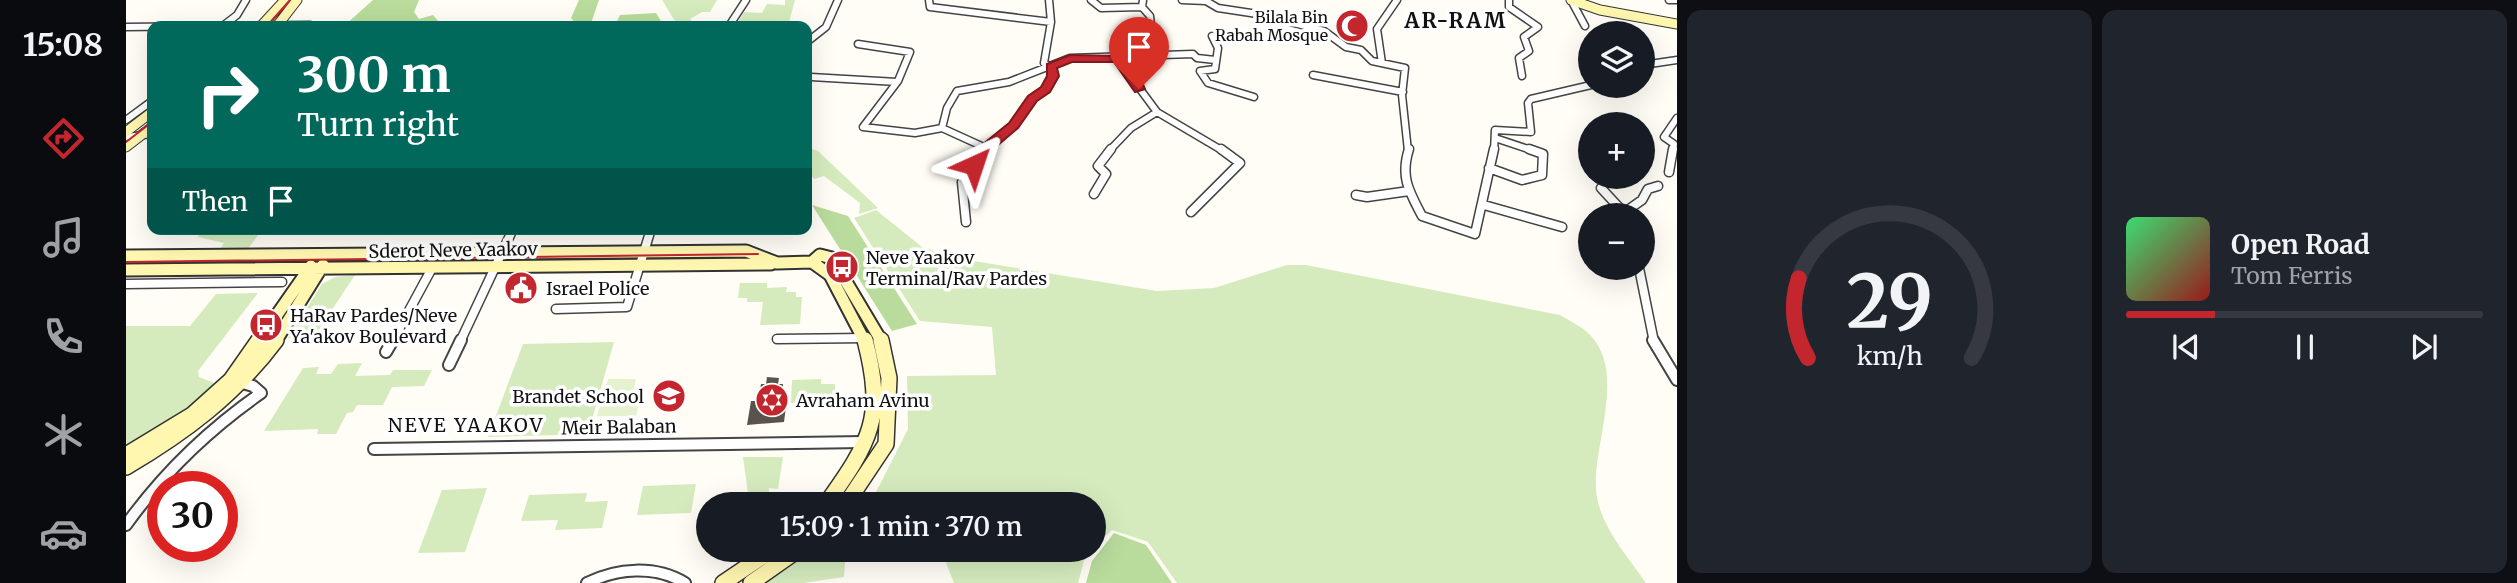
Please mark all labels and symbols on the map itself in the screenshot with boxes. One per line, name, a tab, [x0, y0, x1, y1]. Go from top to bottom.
place label: Bilala Bin Rabah Mosque	[1215, 7, 1328, 45]
mosque icon: Bilala Bin Rabah Mosque	[1333, 7, 1371, 45]
district label: AR-RAM	[1404, 7, 1508, 34]
pin	[1109, 17, 1169, 89]
position arrow	[937, 128, 1011, 202]
street label: Sderot Neve Yaakov	[368, 237, 539, 263]
place label: Neve Yaakov Terminal/Rav Pardes	[866, 246, 1047, 290]
bus stop icon: Neve Yaakov Terminal/Rav Pardes	[823, 248, 861, 286]
public building icon: Israel Police	[502, 269, 540, 307]
place label: Israel Police	[546, 277, 649, 300]
place label: HaRav Pardes/Neve Ya'akov Boulevard	[289, 304, 457, 348]
bus stop icon: HaRav Pardes/Neve Ya'akov Boulevard	[247, 306, 285, 344]
school or university icon: Brandet School	[650, 377, 688, 415]
synagogue icon: Avraham Avinu	[753, 381, 791, 419]
place label: Brandet School	[512, 385, 644, 408]
place label: Avraham Avinu	[795, 389, 930, 412]
district label: NEVE YAAKOV	[388, 413, 544, 437]
street label: Meir Balaban	[561, 414, 677, 440]
speed limit sign: 30	[147, 471, 238, 562]

